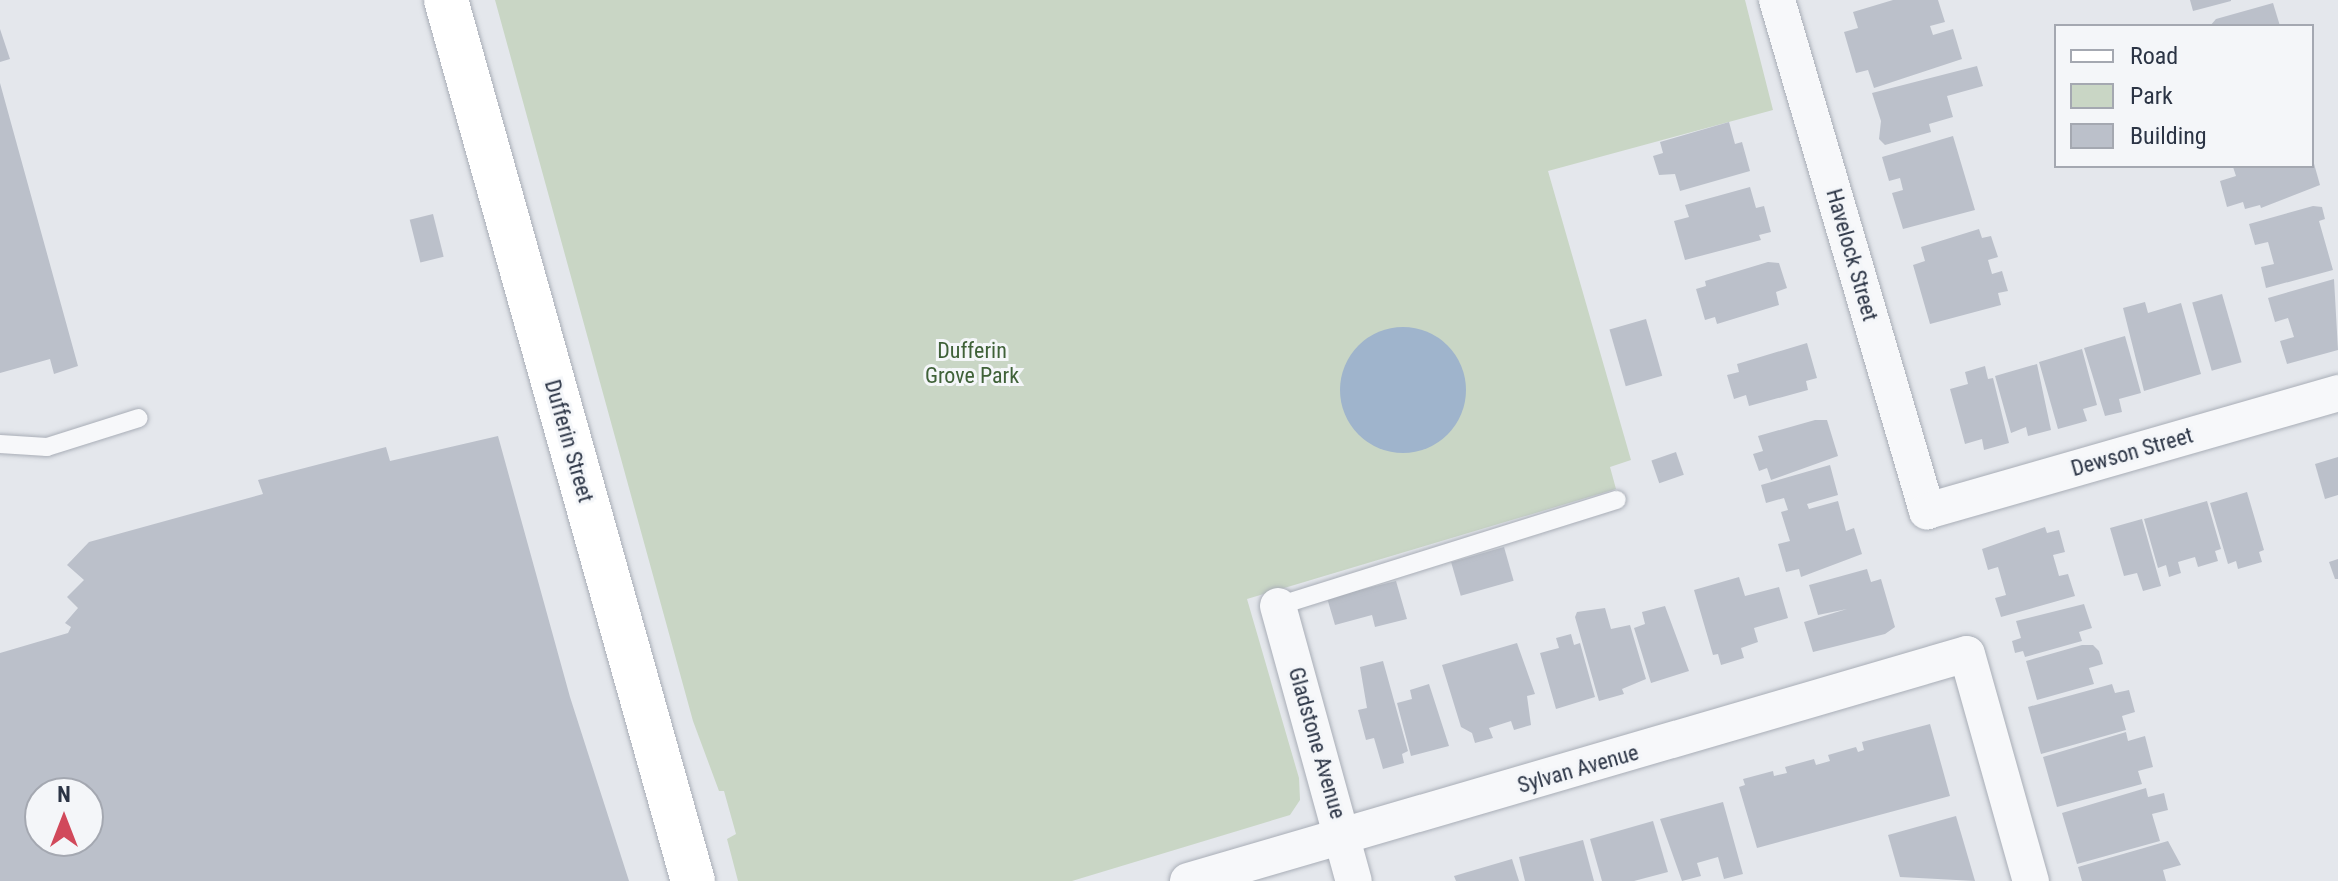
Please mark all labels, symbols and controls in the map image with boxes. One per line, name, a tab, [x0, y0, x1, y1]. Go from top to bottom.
legend	[2054, 24, 2314, 168]
text: Road	[2130, 42, 2178, 70]
text: Park	[2130, 82, 2173, 110]
text: Building	[2130, 122, 2207, 150]
street label: Havelock Street	[1821, 186, 1883, 324]
park label: Dufferin Grove Park	[925, 337, 1019, 388]
street label: Dufferin Street	[539, 377, 599, 505]
street label: Dewson Street	[2068, 422, 2196, 482]
street label: Gladstone Avenue	[1283, 664, 1351, 822]
street label: Sylvan Avenue	[1515, 739, 1641, 799]
north arrow	[24, 777, 104, 857]
text: N	[57, 782, 71, 807]

